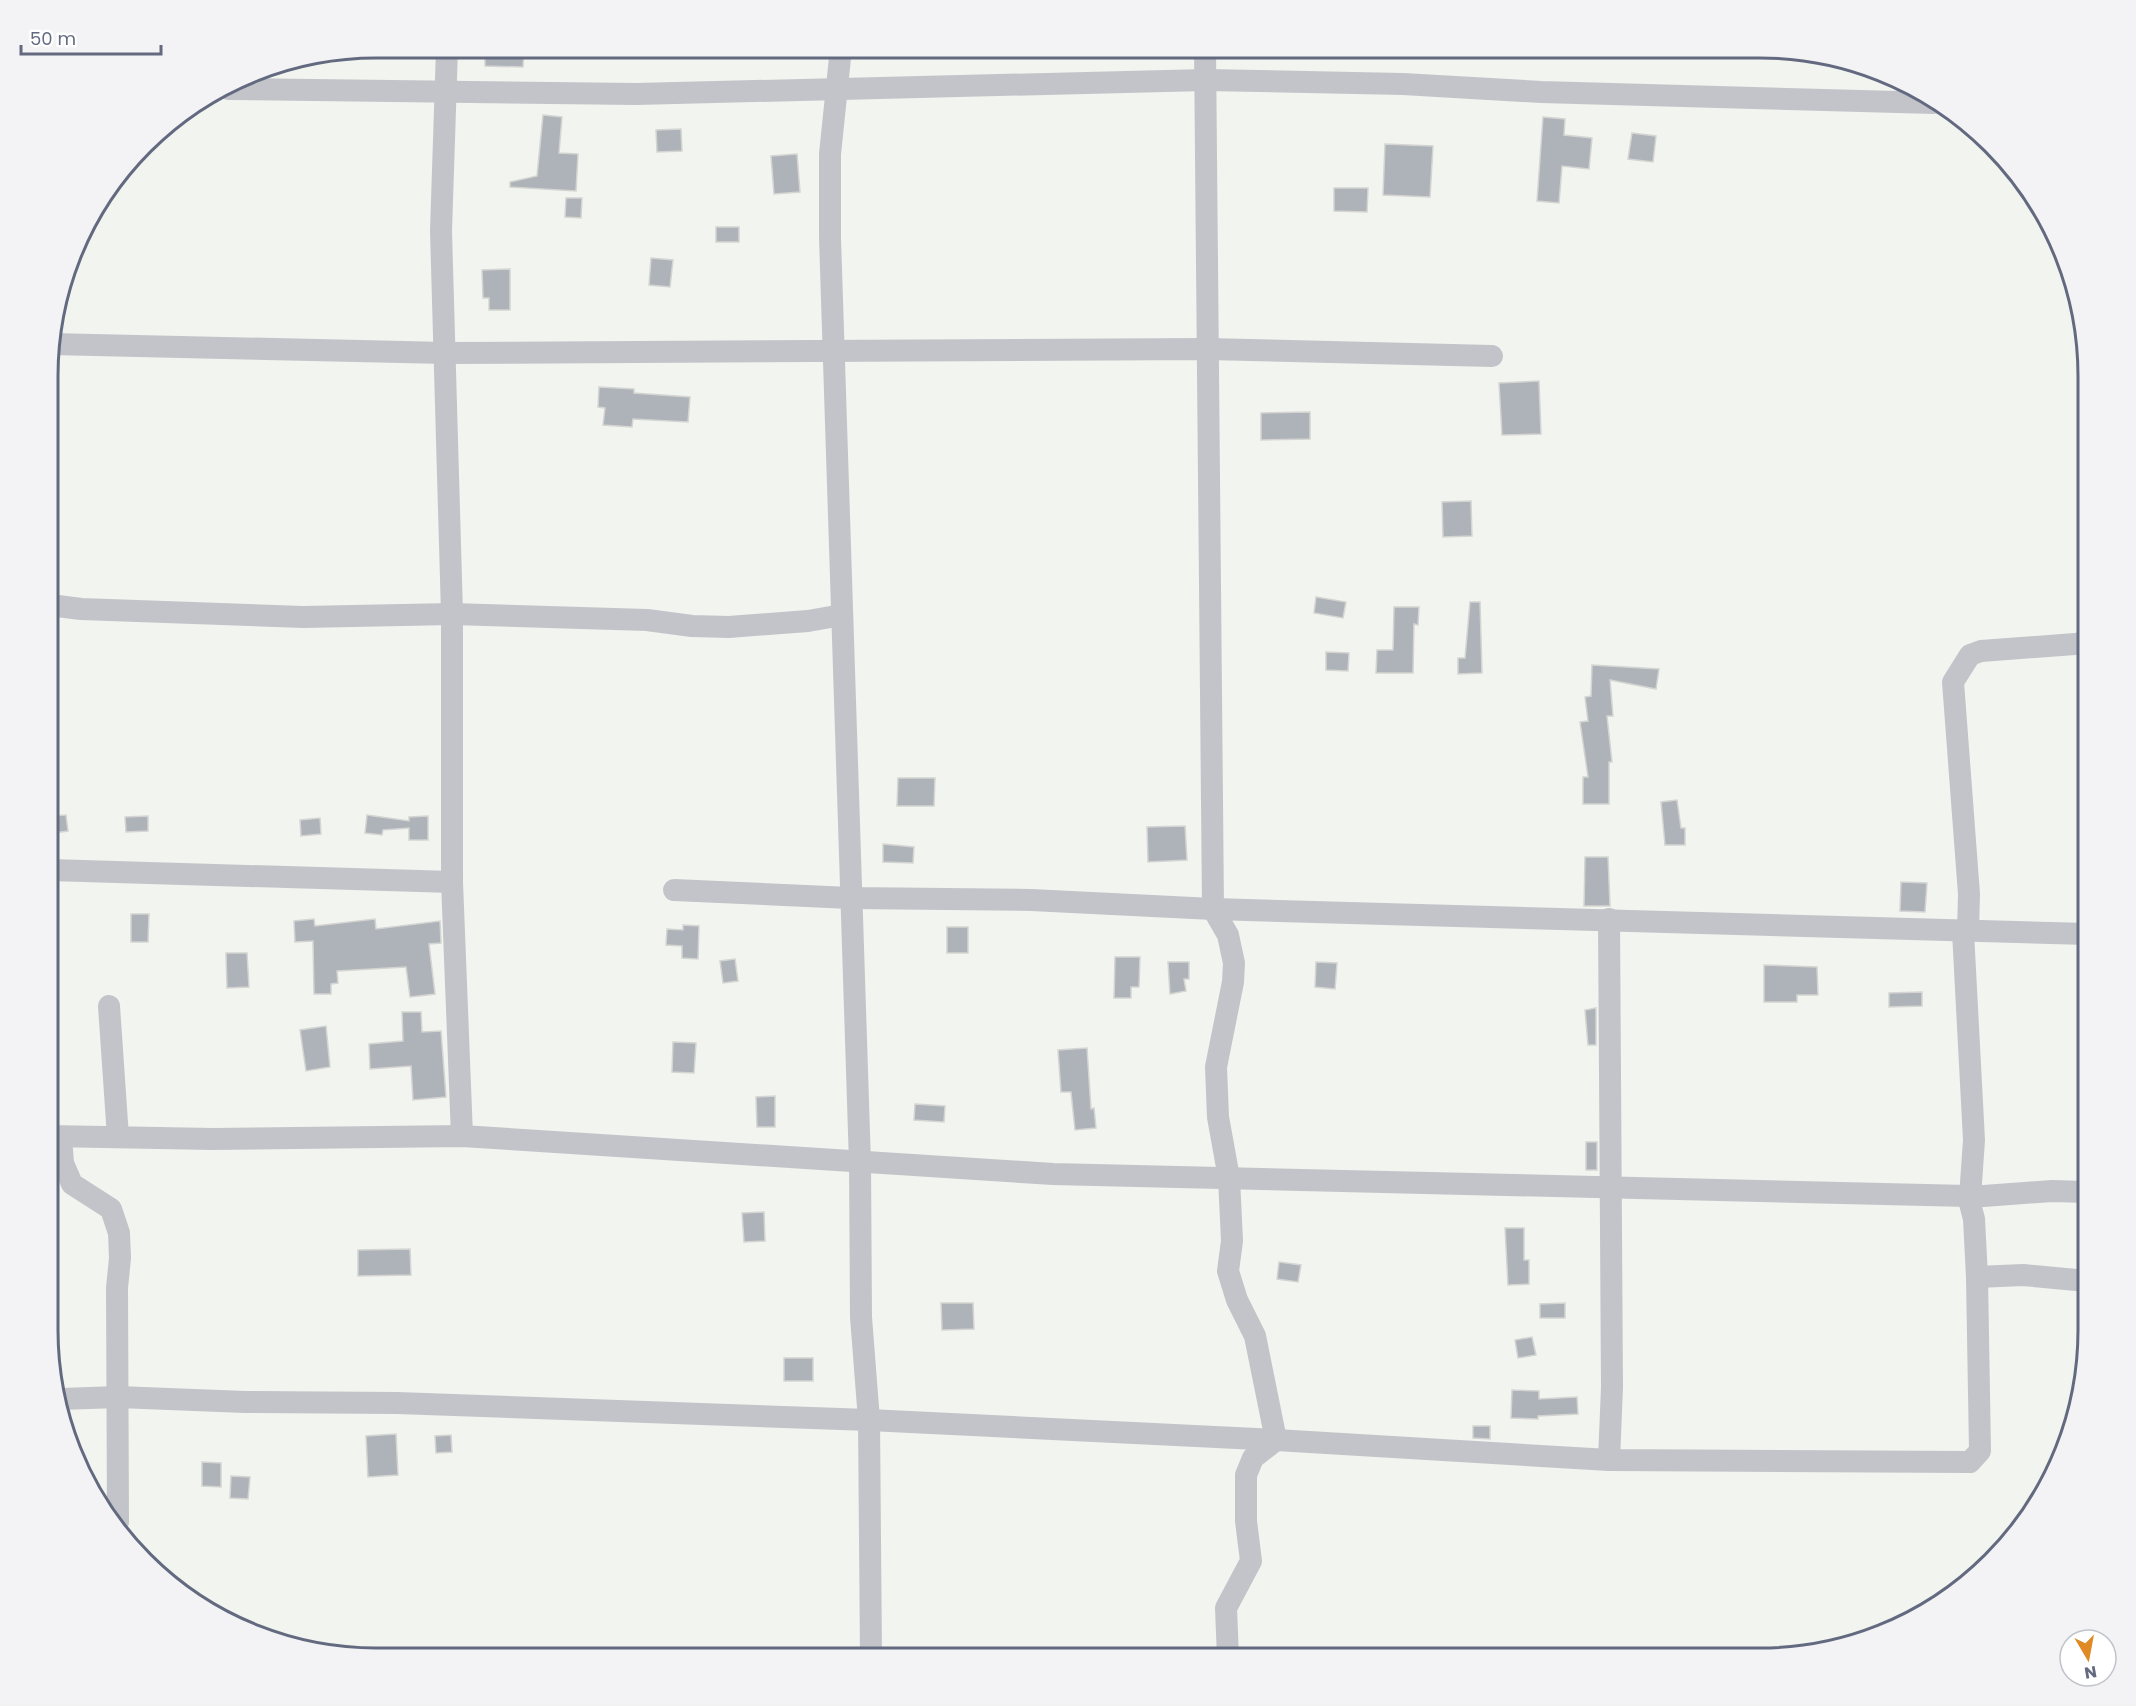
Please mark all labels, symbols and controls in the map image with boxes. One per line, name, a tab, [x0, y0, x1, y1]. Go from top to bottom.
scale bar	[21, 18, 160, 56]
text: 50 m	[30, 26, 76, 51]
north arrow	[2058, 1628, 2118, 1688]
text: N	[2083, 1660, 2098, 1685]

